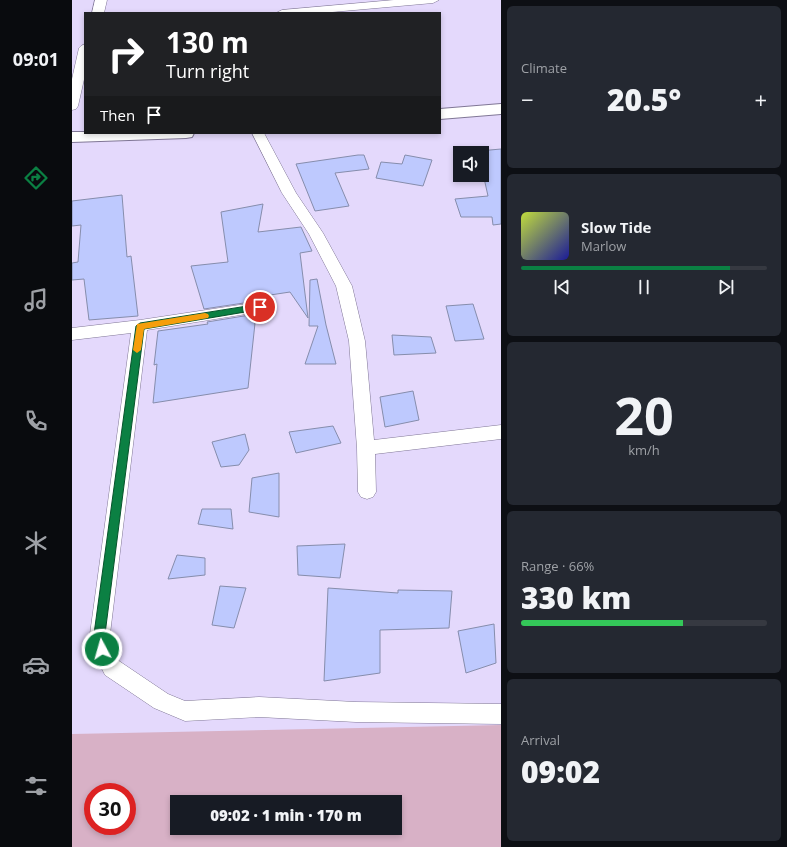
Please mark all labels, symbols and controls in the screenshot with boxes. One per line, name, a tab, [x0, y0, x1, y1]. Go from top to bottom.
text: 130 m	[166, 23, 249, 61]
icon: right	[100, 28, 152, 80]
text: 09:01	[13, 47, 59, 71]
text: Turn right	[166, 59, 249, 83]
text: Climate	[521, 59, 567, 77]
text: 20.5°	[607, 79, 681, 120]
text: −	[521, 84, 534, 114]
text: +	[754, 84, 767, 114]
icon: arrive	[143, 104, 165, 126]
text: Then	[100, 105, 135, 125]
map controls	[453, 146, 489, 182]
button: sound	[453, 146, 489, 182]
icon: directions	[22, 164, 50, 192]
text: Slow Tide	[581, 217, 651, 237]
text: Marlow	[581, 237, 626, 255]
icon: previous	[551, 276, 573, 298]
icon: pause	[633, 276, 655, 298]
icon: next	[715, 276, 737, 298]
icon: music	[22, 286, 50, 314]
pin	[243, 290, 277, 324]
icon: arrive	[249, 296, 271, 318]
text: 20	[614, 379, 674, 450]
icon: phone	[22, 407, 50, 435]
text: km/h	[628, 441, 660, 459]
icon: climate	[22, 529, 50, 557]
text: Range · 66%	[521, 557, 594, 575]
text: 330 km	[521, 577, 631, 618]
position arrow	[81, 628, 123, 670]
icon: car	[22, 651, 50, 679]
text: Arrival	[521, 731, 560, 749]
text: 09:02	[521, 751, 600, 792]
icon: filters	[22, 772, 50, 800]
speed limit sign: 30	[84, 783, 136, 835]
text: 09:02 · 1 min · 170 m	[210, 805, 362, 825]

